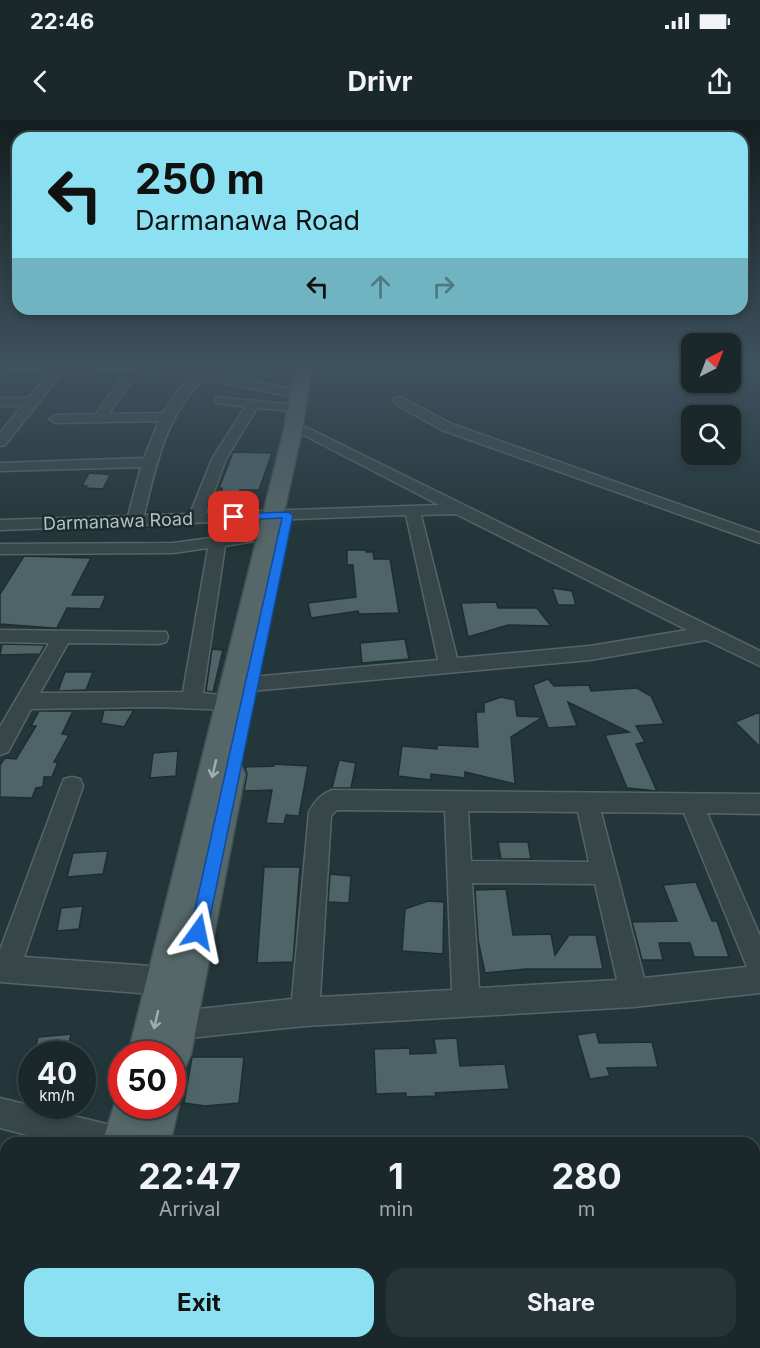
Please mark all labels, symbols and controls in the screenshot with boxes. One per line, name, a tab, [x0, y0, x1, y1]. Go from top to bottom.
text: 22:46	[30, 8, 94, 34]
icon: back	[24, 65, 57, 98]
text: Drivr	[347, 65, 413, 98]
icon: share	[703, 65, 736, 98]
text: 250 m	[135, 153, 265, 204]
icon: left	[36, 156, 114, 234]
text: Darmanawa Road	[135, 204, 360, 237]
icon: left	[301, 270, 334, 303]
icon: ahead	[364, 270, 397, 303]
icon: right	[427, 270, 460, 303]
north arrow	[681, 333, 741, 393]
map controls	[681, 333, 741, 465]
button: search	[681, 405, 741, 465]
pin	[208, 491, 259, 542]
icon: arrive	[217, 500, 250, 533]
street label: Darmanawa Road	[43, 508, 193, 534]
one-way arrow	[207, 759, 219, 778]
position arrow	[166, 900, 230, 964]
one-way arrow	[150, 1010, 161, 1029]
speed limit sign: 50	[108, 1041, 186, 1119]
text: 40	[37, 1055, 77, 1091]
text: km/h	[39, 1086, 75, 1105]
text: 22:47	[138, 1154, 241, 1198]
text: 1	[388, 1154, 404, 1198]
text: 280	[551, 1154, 622, 1198]
text: Arrival	[159, 1197, 220, 1221]
text: min	[379, 1197, 413, 1221]
text: m	[578, 1197, 595, 1221]
button: Exit	[24, 1268, 374, 1337]
button: Share	[386, 1268, 736, 1337]

